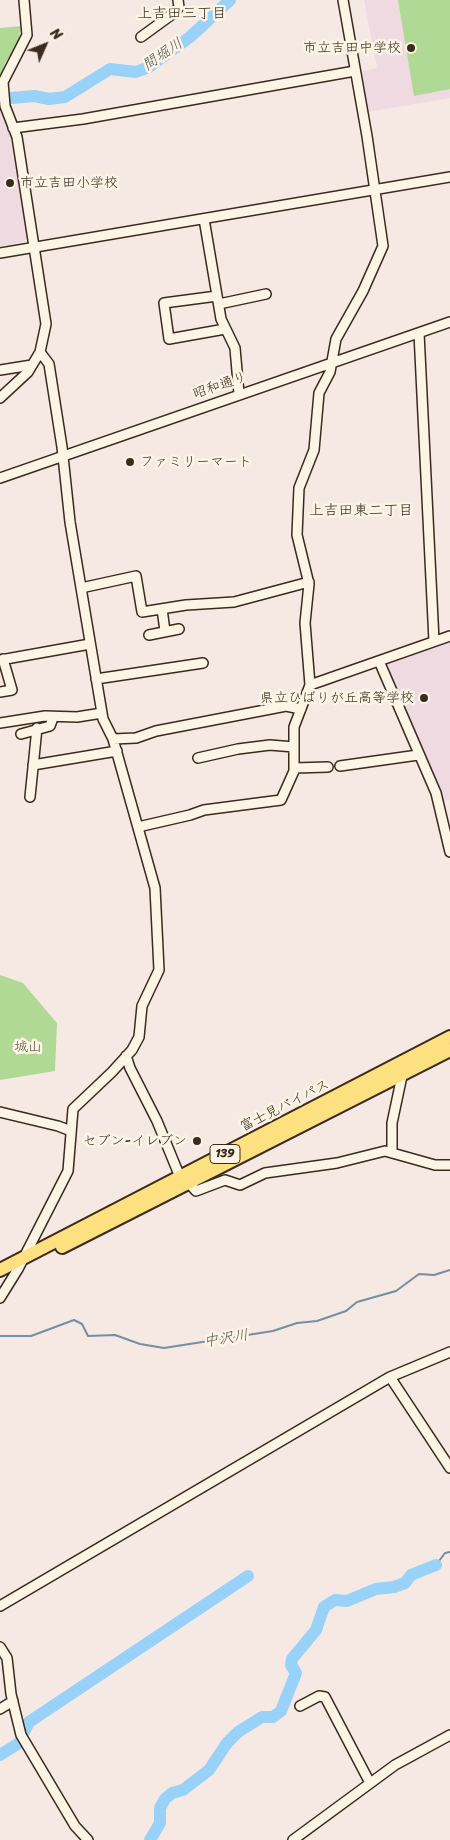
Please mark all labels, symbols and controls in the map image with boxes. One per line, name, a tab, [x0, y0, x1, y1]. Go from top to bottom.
district label: 上吉田三丁目	[137, 5, 227, 23]
north arrow	[20, 20, 70, 70]
text: N	[44, 22, 69, 46]
water label: 間堀川	[139, 35, 187, 75]
place label: 市立吉田中学校	[303, 40, 401, 56]
marker: 市立吉田中学校	[405, 42, 417, 54]
place label: 市立吉田小学校	[20, 175, 118, 191]
marker: 市立吉田小学校	[4, 177, 16, 189]
street label: 昭和通り	[191, 369, 249, 403]
place label: ファミリーマート	[140, 454, 252, 470]
marker: ファミリーマート	[124, 456, 136, 468]
district label: 上吉田東二丁目	[309, 502, 413, 520]
place label: 県立ひばりが丘高等学校	[260, 690, 414, 706]
marker: 県立ひばりが丘高等学校	[418, 692, 430, 704]
park label: 城山	[14, 1039, 42, 1055]
street label: 富士見バイパス	[238, 1076, 332, 1136]
place label: セブン-イレブン	[83, 1133, 187, 1149]
marker: セブン-イレブン	[191, 1135, 203, 1147]
road number: 139	[210, 1144, 240, 1164]
water label: 中沢川	[202, 1327, 250, 1351]

